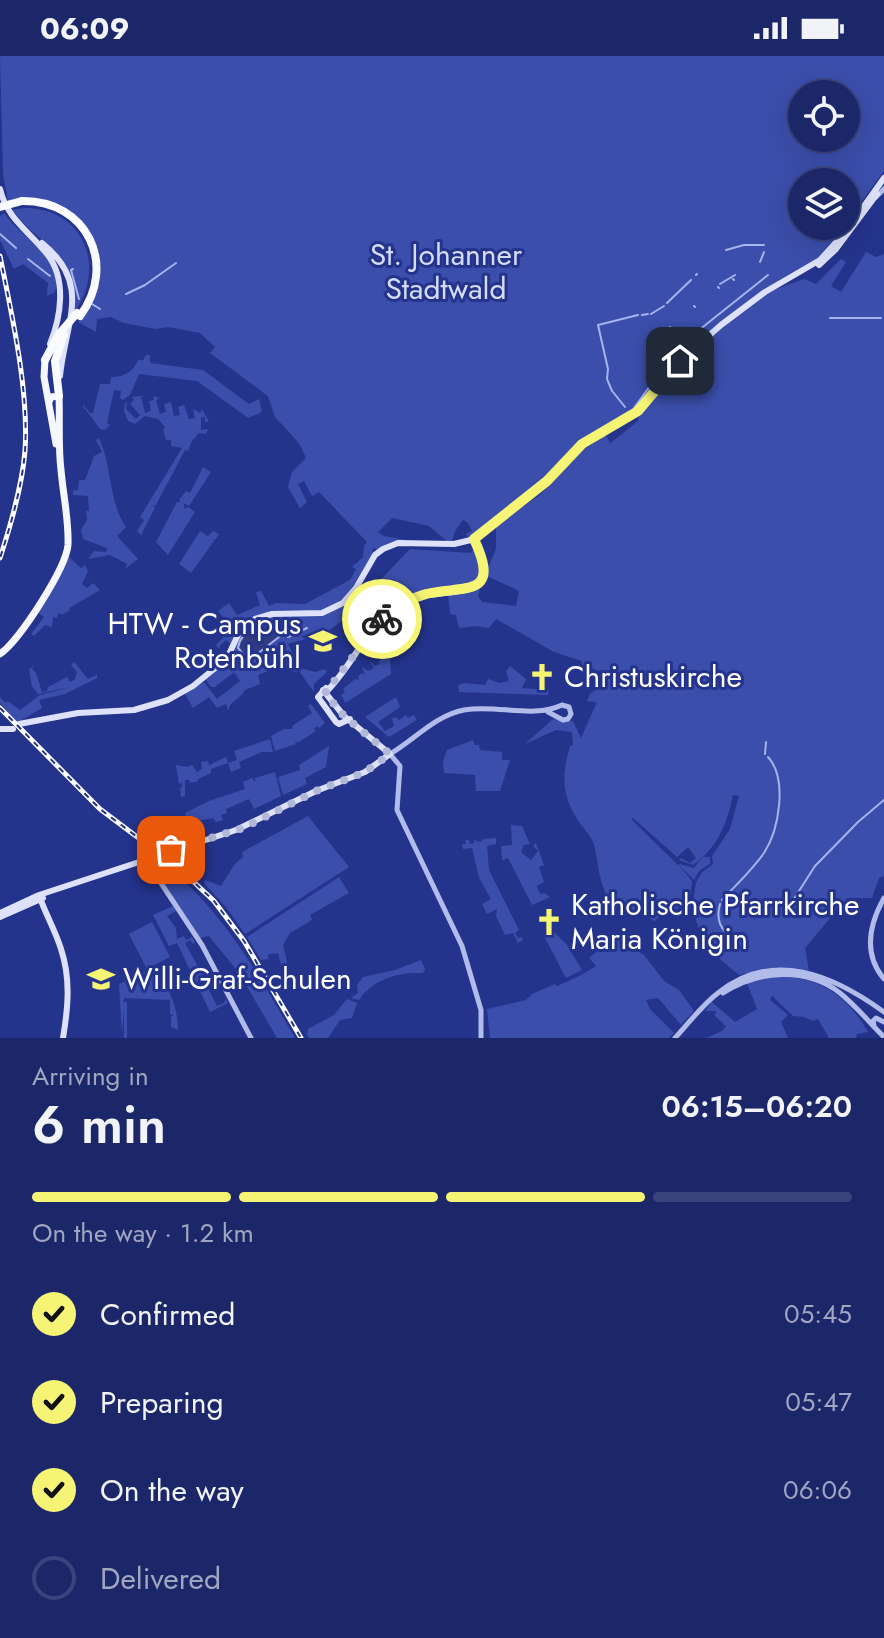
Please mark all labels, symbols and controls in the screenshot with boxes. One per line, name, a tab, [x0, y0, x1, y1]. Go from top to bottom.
text: 06:09	[40, 7, 130, 50]
map controls	[788, 80, 860, 240]
button: locate	[788, 80, 860, 152]
button: layers	[788, 168, 860, 240]
park label: St. Johanner Stadtwald	[370, 233, 523, 310]
pin	[646, 327, 714, 395]
icon: home	[658, 339, 702, 383]
courier	[342, 579, 422, 659]
icon: bike	[360, 597, 404, 641]
place label: HTW - Campus Rotenbühl	[107, 602, 301, 679]
school or university icon: HTW - Campus Rotenbühl	[308, 626, 338, 656]
place label: Christuskirche	[564, 655, 742, 698]
church icon: Christuskirche	[527, 662, 557, 692]
pin	[137, 816, 205, 884]
icon: bag	[149, 828, 193, 872]
place label: Katholische Pfarrkirche Maria Königin	[571, 883, 859, 960]
church icon: Katholische Pfarrkirche Maria Königin	[534, 907, 564, 937]
place label: Willi-Graf-Schulen	[123, 957, 352, 1000]
school or university icon: Willi-Graf-Schulen	[86, 964, 116, 994]
text: Arriving in	[32, 1057, 149, 1095]
text: 06:15–06:20	[662, 1085, 852, 1128]
text: 6 min	[32, 1087, 166, 1163]
text: On the way · 1.2 km	[32, 1214, 254, 1252]
icon: check	[32, 1292, 76, 1336]
text: Confirmed	[100, 1293, 235, 1336]
text: 05:45	[784, 1295, 852, 1333]
icon: check	[32, 1380, 76, 1424]
text: Preparing	[100, 1381, 224, 1424]
text: 05:47	[785, 1383, 852, 1421]
icon: check	[32, 1468, 76, 1512]
text: On the way	[100, 1469, 244, 1512]
text: 06:06	[783, 1471, 852, 1509]
text: Delivered	[100, 1557, 221, 1600]

